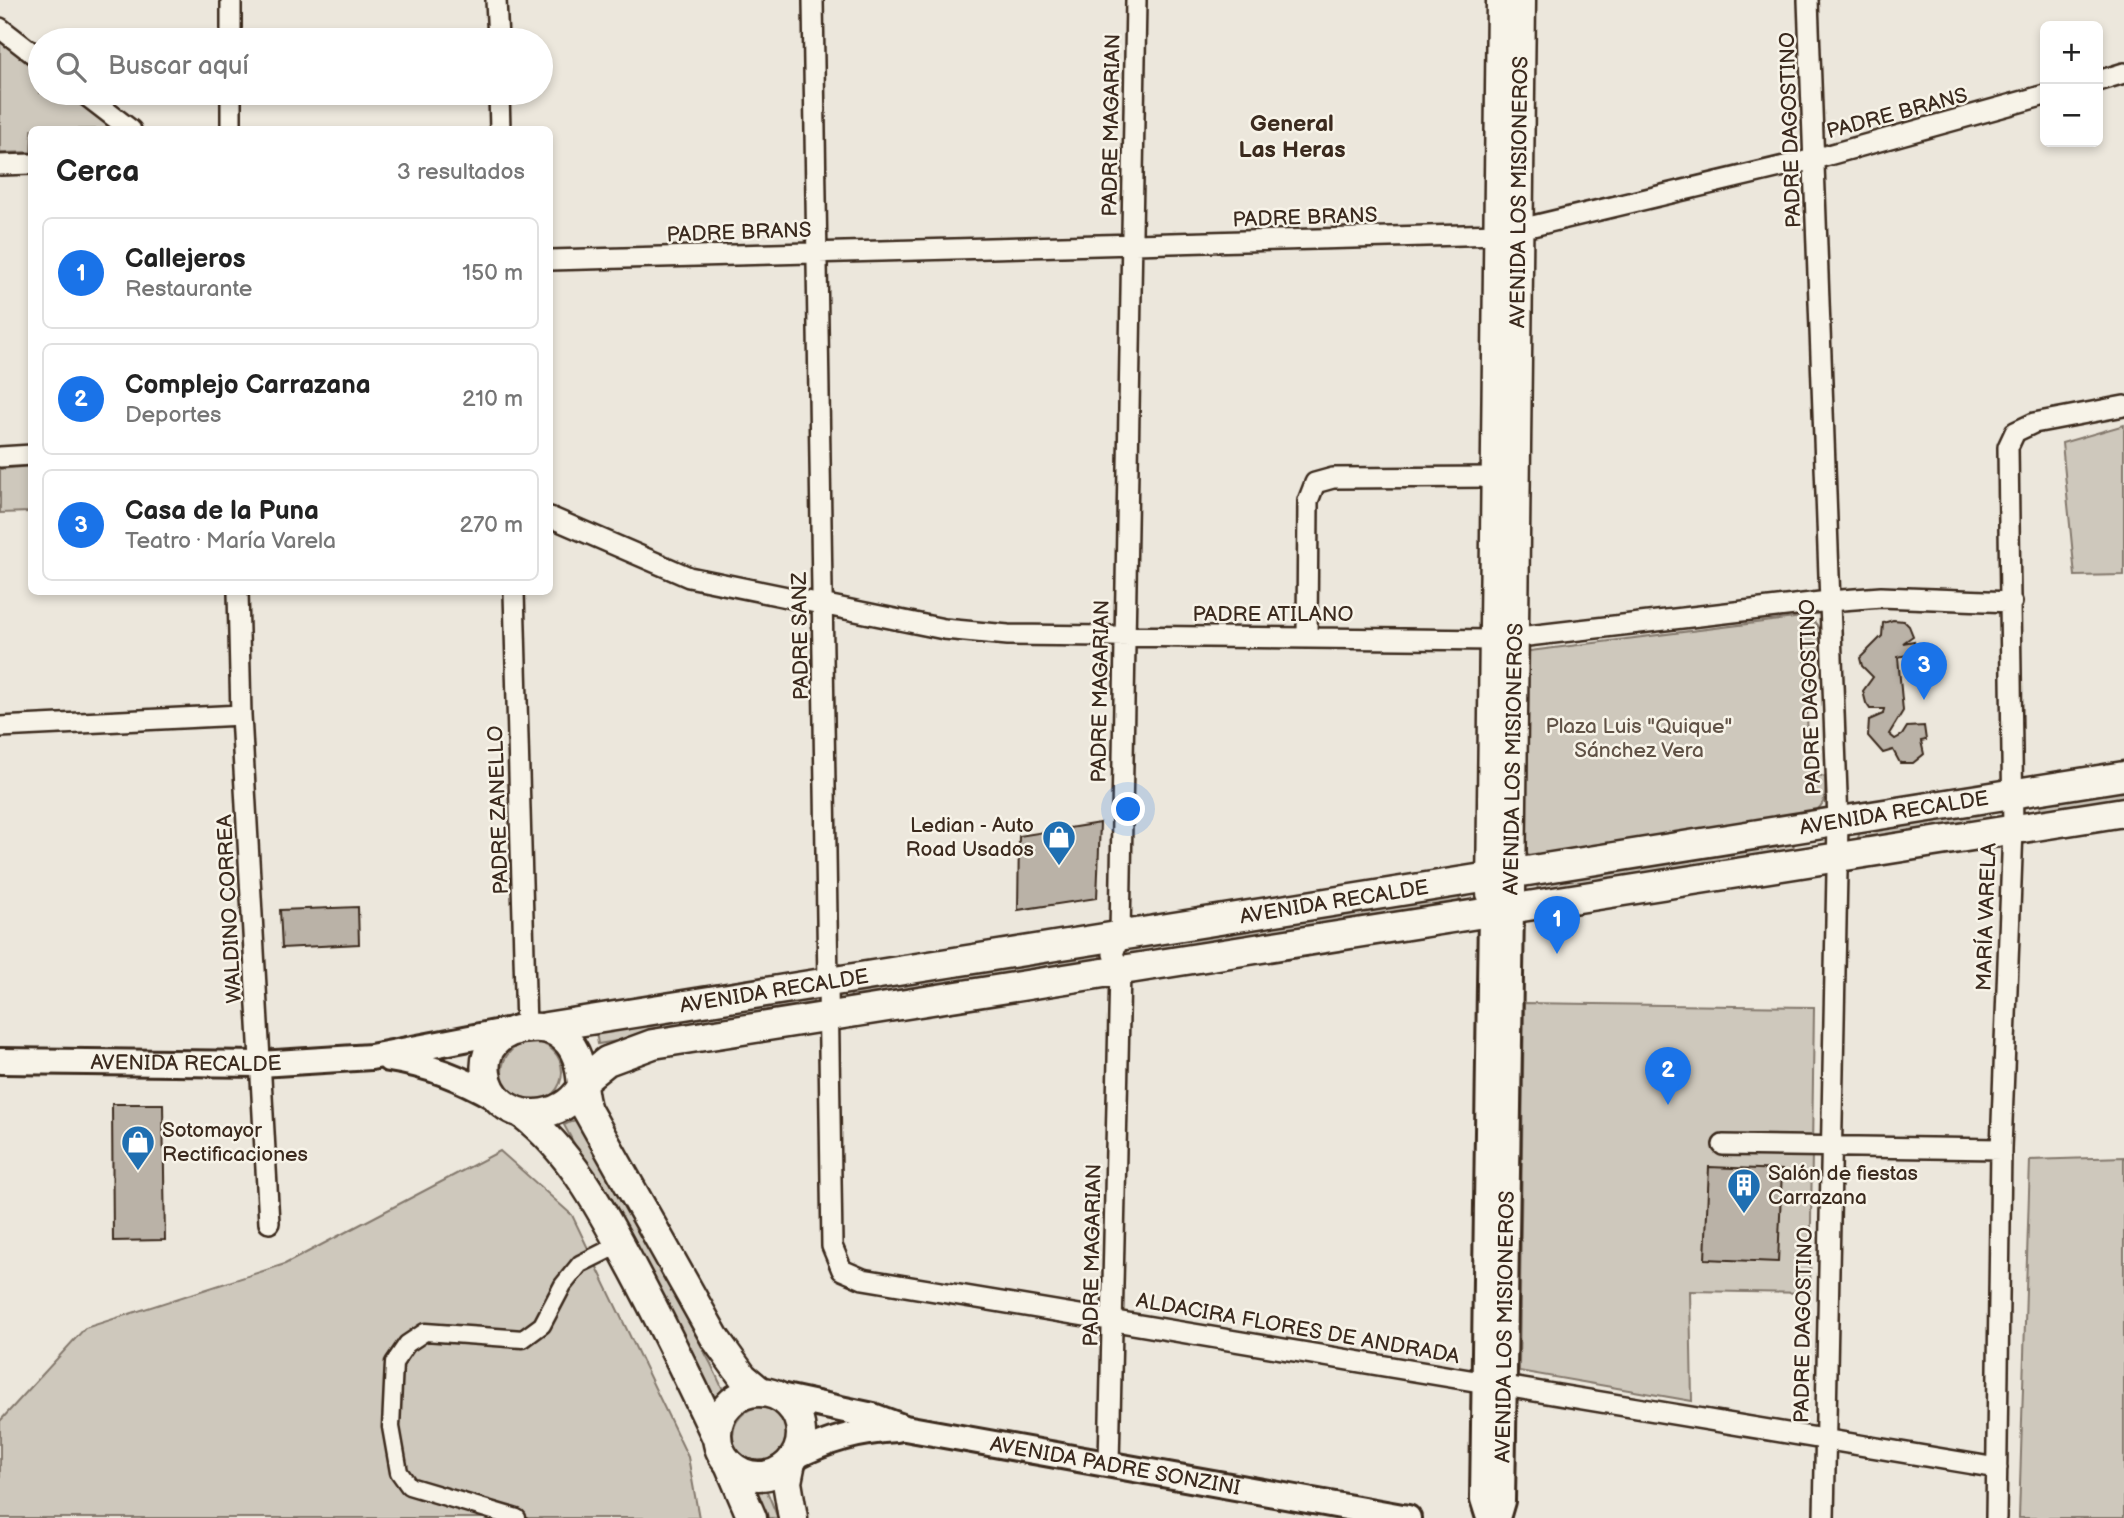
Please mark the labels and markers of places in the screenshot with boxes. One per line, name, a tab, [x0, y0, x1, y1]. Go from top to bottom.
pin: 3	[1901, 642, 1947, 700]
place label: Ledian - Auto Road Usados	[906, 813, 1034, 862]
shop icon: Ledian - Auto Road Usados	[1040, 818, 1078, 867]
pin: 1	[1534, 896, 1580, 954]
pin: 2	[1645, 1047, 1691, 1105]
place label: Sotomayor Rectificaciones	[162, 1118, 308, 1167]
shop icon: Sotomayor Rectificaciones	[119, 1123, 157, 1172]
place label: Salón de fiestas Carrazana	[1768, 1161, 1918, 1210]
building icon: Salón de fiestas Carrazana	[1725, 1166, 1763, 1215]

